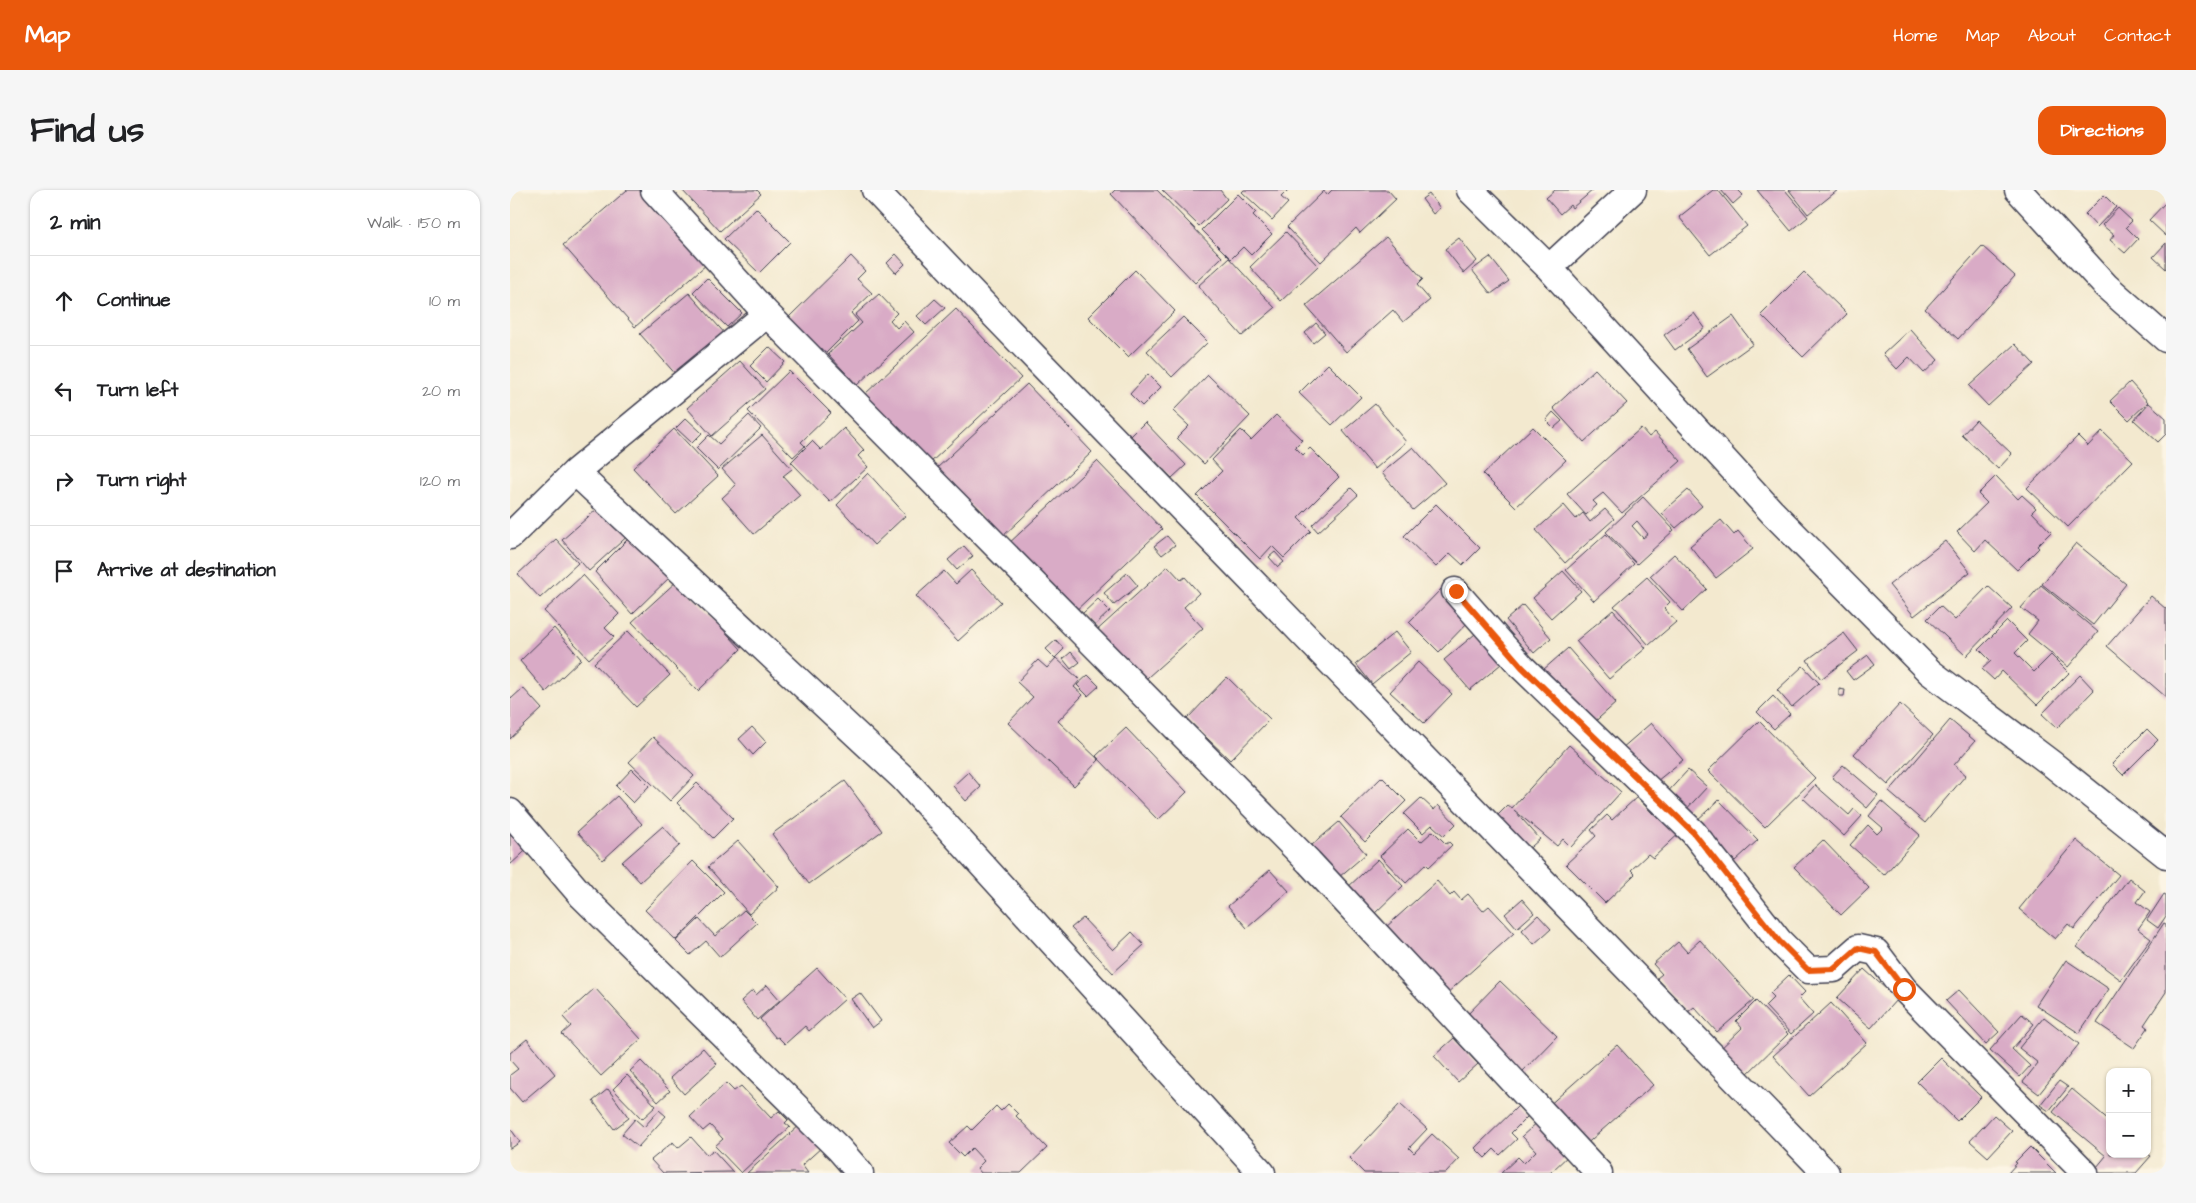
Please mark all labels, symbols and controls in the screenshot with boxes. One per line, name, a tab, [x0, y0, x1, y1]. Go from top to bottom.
text: Map	[25, 18, 70, 52]
text: Home	[1893, 23, 1938, 48]
text: Map	[1966, 23, 2000, 48]
text: About	[2028, 23, 2076, 48]
text: Contact	[2104, 23, 2171, 48]
text: Find us	[30, 106, 144, 155]
button: Directions	[2038, 106, 2166, 155]
text: 2 min	[50, 208, 100, 237]
text: Walk · 150 m	[367, 212, 460, 234]
icon: ahead	[50, 287, 78, 315]
text: Continue	[97, 287, 171, 314]
text: 10 m	[429, 290, 460, 312]
icon: left	[50, 377, 78, 405]
text: Turn left	[97, 377, 178, 404]
text: 20 m	[422, 380, 460, 402]
icon: right	[50, 467, 78, 495]
text: Turn right	[97, 467, 186, 494]
text: 120 m	[420, 470, 460, 492]
icon: arrive	[50, 557, 78, 585]
text: Arrive at destination	[97, 557, 276, 584]
route end	[1445, 580, 1468, 603]
route start	[1893, 978, 1916, 1001]
map controls	[2106, 1068, 2151, 1158]
button: +	[2106, 1068, 2151, 1113]
button: −	[2106, 1113, 2151, 1158]

